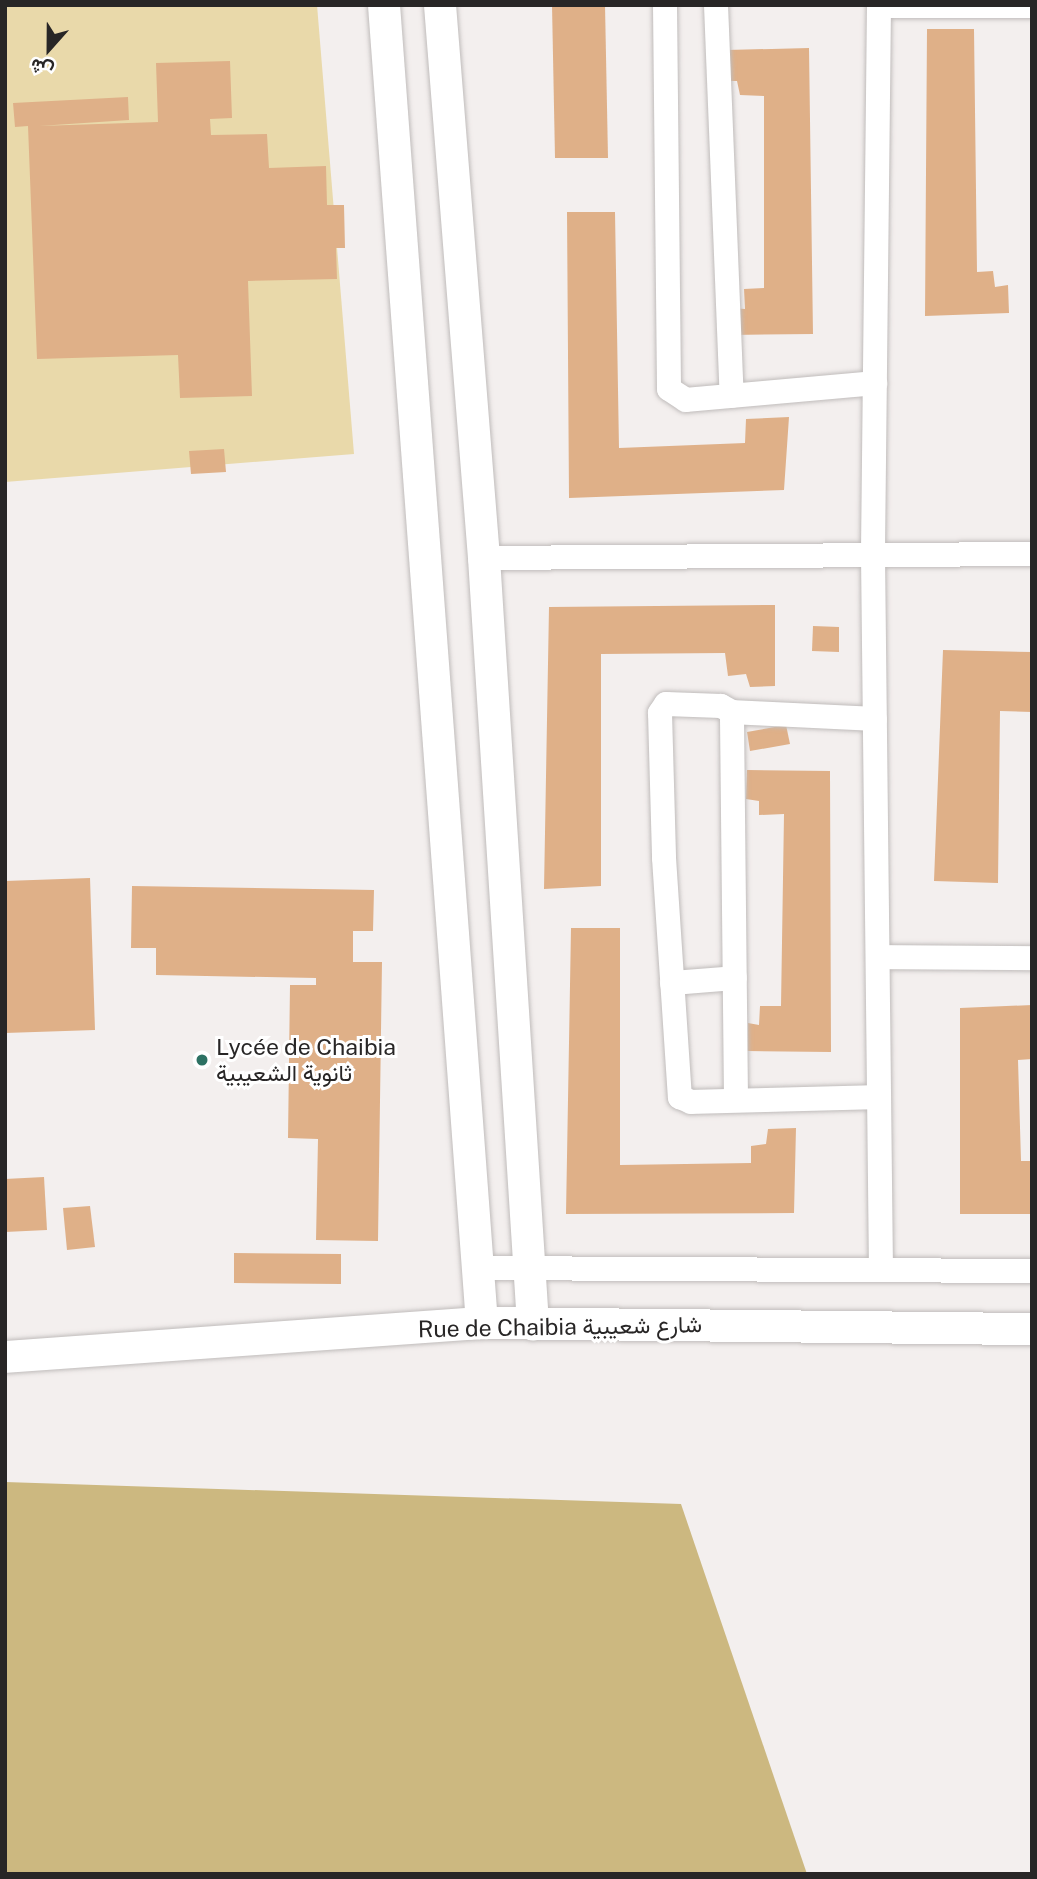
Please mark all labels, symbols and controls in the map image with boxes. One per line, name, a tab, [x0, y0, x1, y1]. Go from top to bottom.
north arrow	[14, 14, 84, 84]
text: ش	[27, 54, 56, 83]
place label: Lycée de Chaibia ثانوية الشعيبية	[216, 1033, 397, 1087]
marker: Lycée de Chaibia ثانوية الشعيبية	[194, 1052, 210, 1068]
street label: Rue de Chaibia شارع شعيبية	[417, 1311, 703, 1343]

